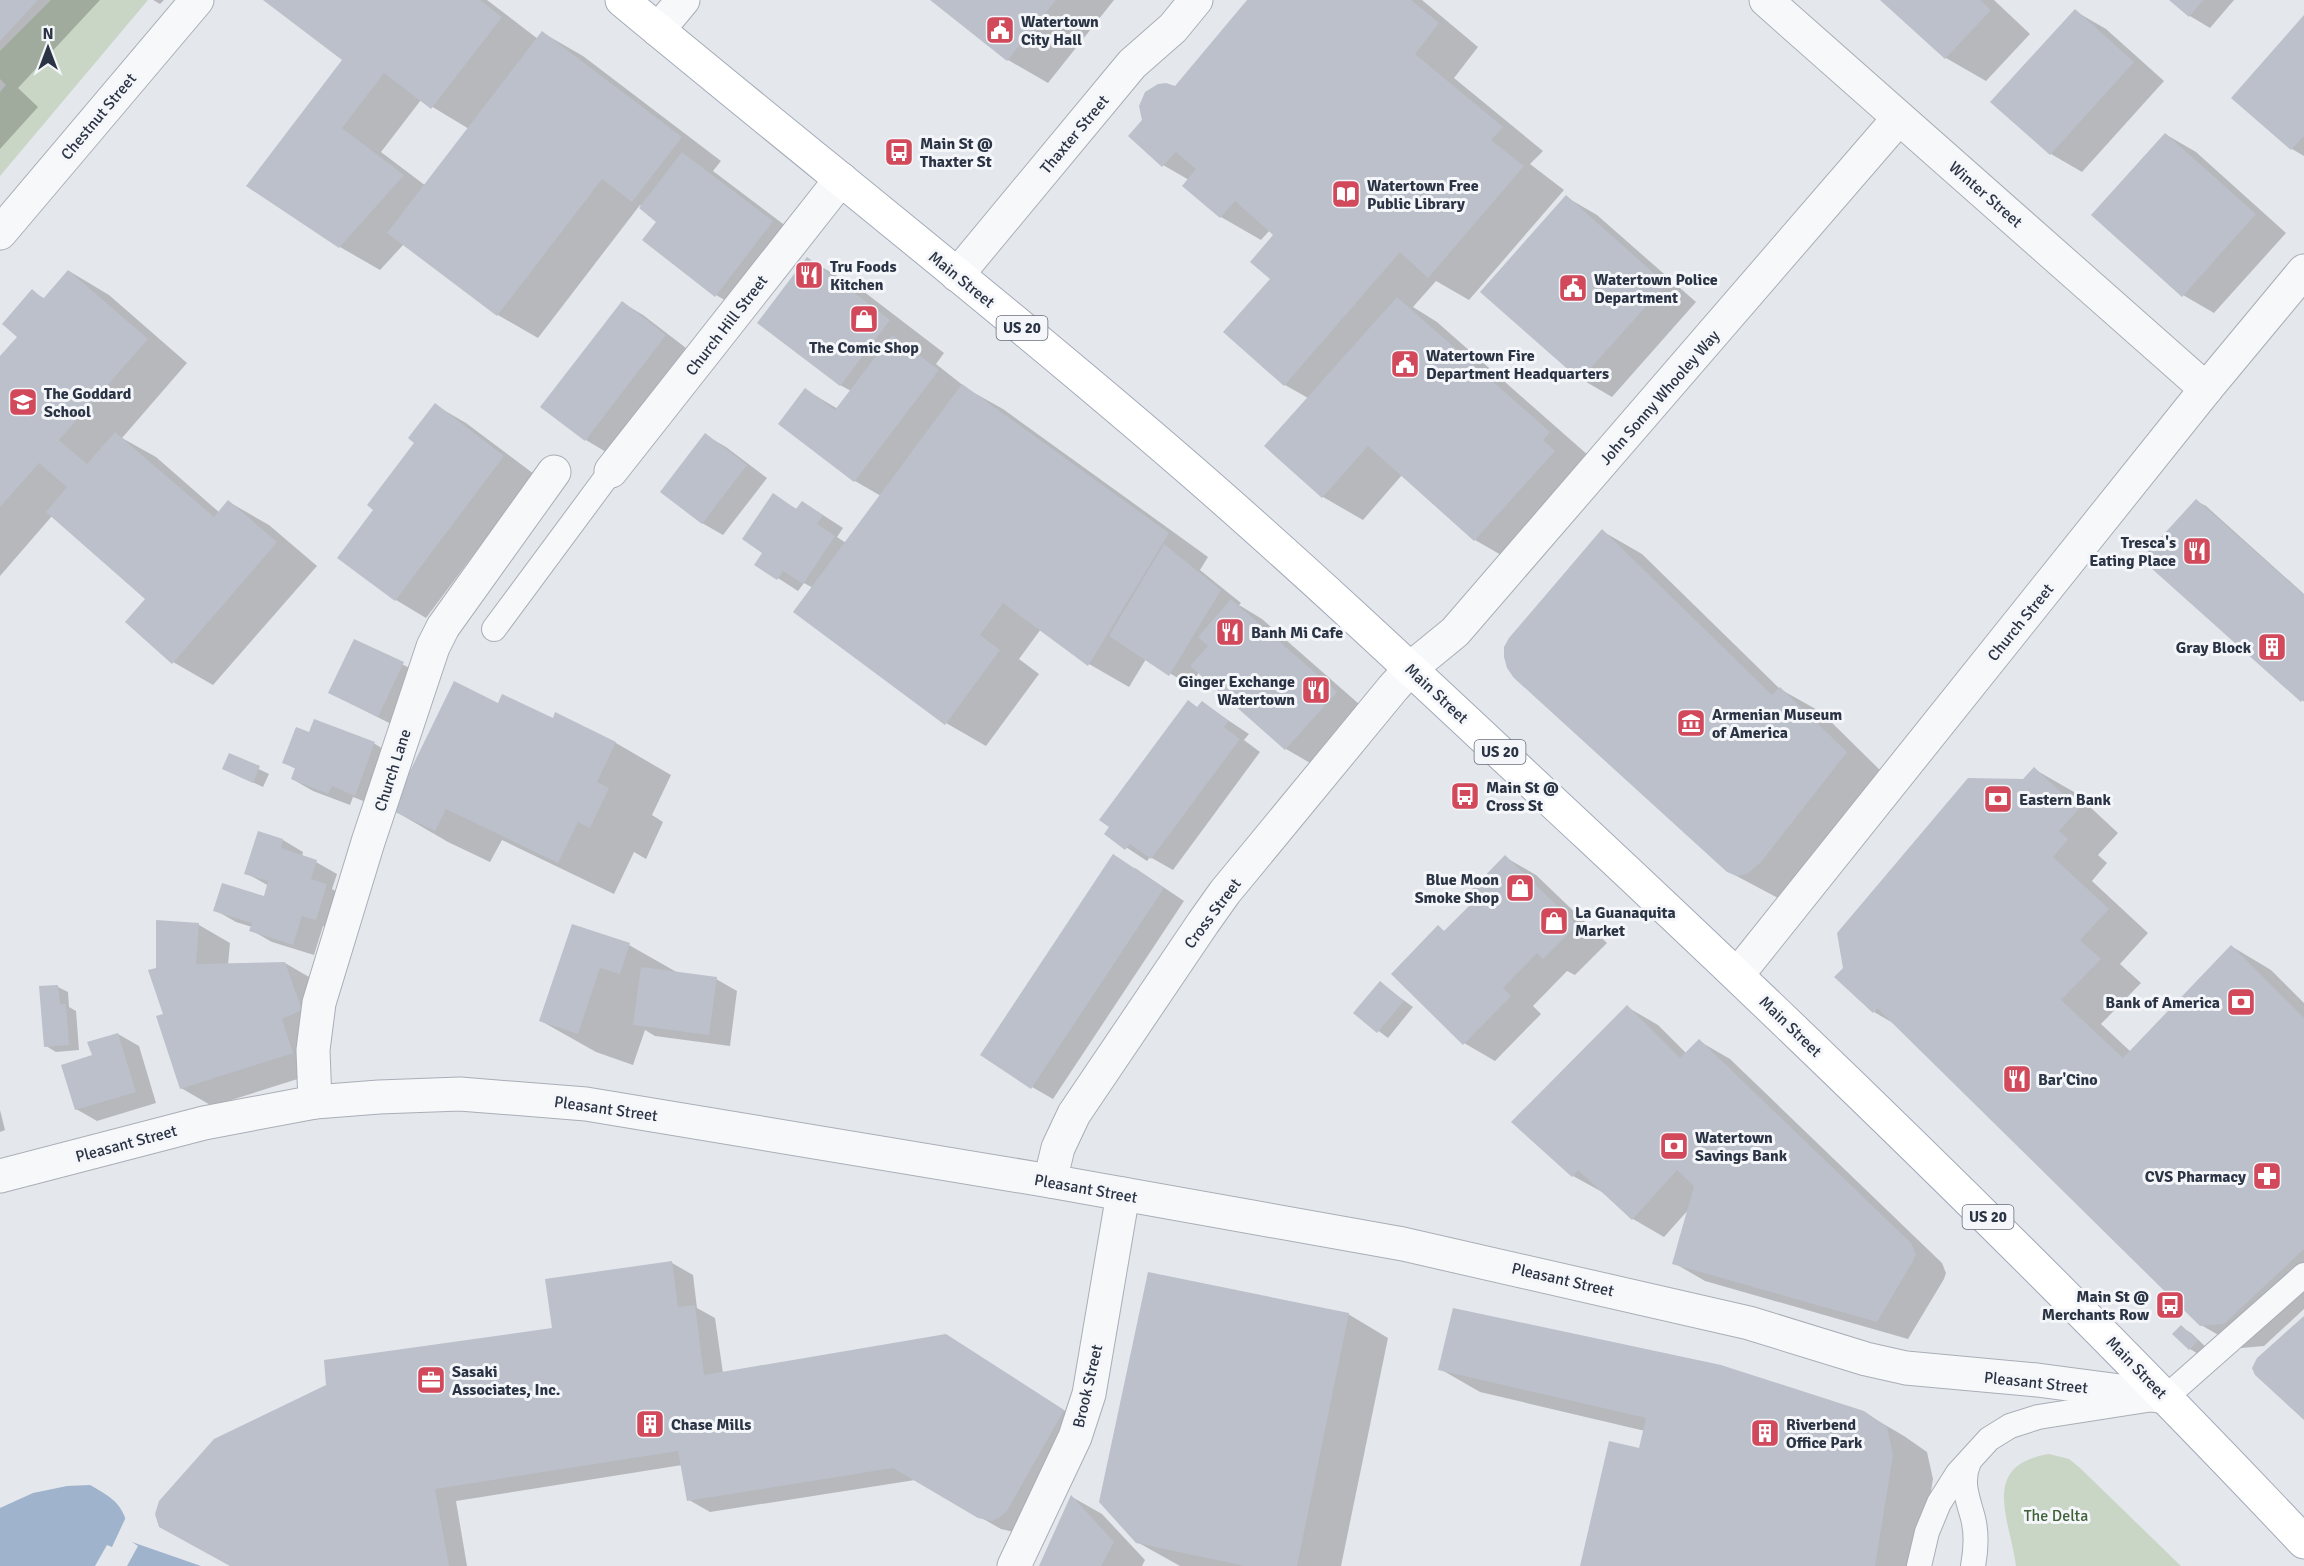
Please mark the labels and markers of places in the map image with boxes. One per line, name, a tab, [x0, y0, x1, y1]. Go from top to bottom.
place label: Watertown City Hall	[1021, 12, 1099, 50]
public building icon: Watertown City Hall	[984, 14, 1016, 46]
place label: Main St @ Thaxter St	[920, 134, 993, 172]
bus stop icon: Main St @ Thaxter St	[883, 136, 915, 168]
place label: Watertown Free Public Library	[1367, 176, 1479, 214]
library icon: Watertown Free Public Library	[1330, 178, 1362, 210]
place label: Tru Foods Kitchen	[830, 257, 897, 295]
restaurant icon: Tru Foods Kitchen	[793, 259, 825, 291]
place label: Watertown Police Department	[1594, 270, 1718, 308]
public building icon: Watertown Police Department	[1557, 272, 1589, 304]
shop icon: The Comic Shop	[848, 303, 880, 335]
place label: The Comic Shop	[809, 338, 919, 358]
place label: Watertown Fire Department Headquarters	[1426, 346, 1609, 384]
public building icon: Watertown Fire Department Headquarters	[1389, 348, 1421, 380]
place label: The Goddard School	[44, 384, 132, 422]
school or university icon: The Goddard School	[7, 386, 39, 418]
place label: Tresca's Eating Place	[2089, 533, 2176, 571]
restaurant icon: Tresca's Eating Place	[2181, 535, 2213, 567]
restaurant icon: Banh Mi Cafe	[1214, 616, 1246, 648]
place label: Banh Mi Cafe	[1251, 623, 1343, 643]
building icon: Gray Block	[2256, 631, 2288, 663]
place label: Gray Block	[2176, 638, 2252, 658]
place label: Ginger Exchange Watertown	[1178, 672, 1295, 710]
restaurant icon: Ginger Exchange Watertown	[1300, 674, 1332, 706]
place label: Armenian Museum of America	[1712, 705, 1842, 743]
museum icon: Armenian Museum of America	[1675, 707, 1707, 739]
place label: Main St @ Cross St	[1486, 778, 1559, 816]
bus stop icon: Main St @ Cross St	[1449, 780, 1481, 812]
bank icon: Eastern Bank	[1982, 783, 2014, 815]
place label: Eastern Bank	[2019, 790, 2112, 810]
place label: Blue Moon Smoke Shop	[1415, 870, 1499, 908]
shop icon: Blue Moon Smoke Shop	[1504, 872, 1536, 904]
place label: La Guanaquita Market	[1575, 903, 1676, 941]
shop icon: La Guanaquita Market	[1538, 905, 1570, 937]
bank icon: Bank of America	[2225, 986, 2257, 1018]
place label: Bank of America	[2105, 993, 2220, 1013]
restaurant icon: Bar'Cino	[2001, 1063, 2033, 1095]
place label: Bar'Cino	[2038, 1070, 2098, 1090]
place label: Watertown Savings Bank	[1695, 1128, 1788, 1166]
bank icon: Watertown Savings Bank	[1658, 1130, 1690, 1162]
pharmacy icon: CVS Pharmacy	[2251, 1160, 2283, 1192]
place label: CVS Pharmacy	[2145, 1167, 2246, 1187]
place label: Main St @ Merchants Row	[2042, 1287, 2150, 1325]
bus stop icon: Main St @ Merchants Row	[2154, 1289, 2186, 1321]
place label: Sasaki Associates, Inc.	[452, 1362, 560, 1400]
office icon: Sasaki Associates, Inc.	[415, 1364, 447, 1396]
building icon: Chase Mills	[634, 1408, 666, 1440]
place label: Chase Mills	[671, 1415, 751, 1435]
place label: Riverbend Office Park	[1786, 1415, 1863, 1453]
building icon: Riverbend Office Park	[1749, 1417, 1781, 1449]

